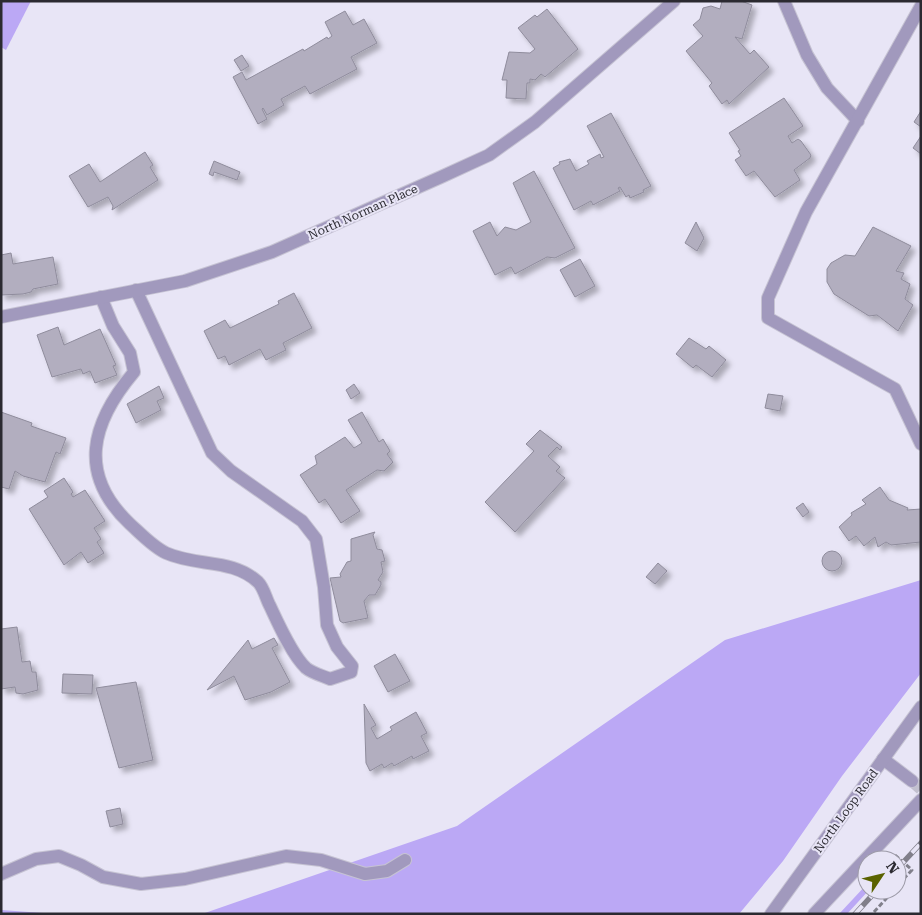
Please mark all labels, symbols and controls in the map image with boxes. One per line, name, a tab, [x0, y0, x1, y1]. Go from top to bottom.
street label: North Norman Place	[306, 181, 420, 242]
street label: North Loop Road	[811, 766, 881, 855]
north arrow	[857, 850, 907, 900]
text: N	[883, 859, 902, 877]

